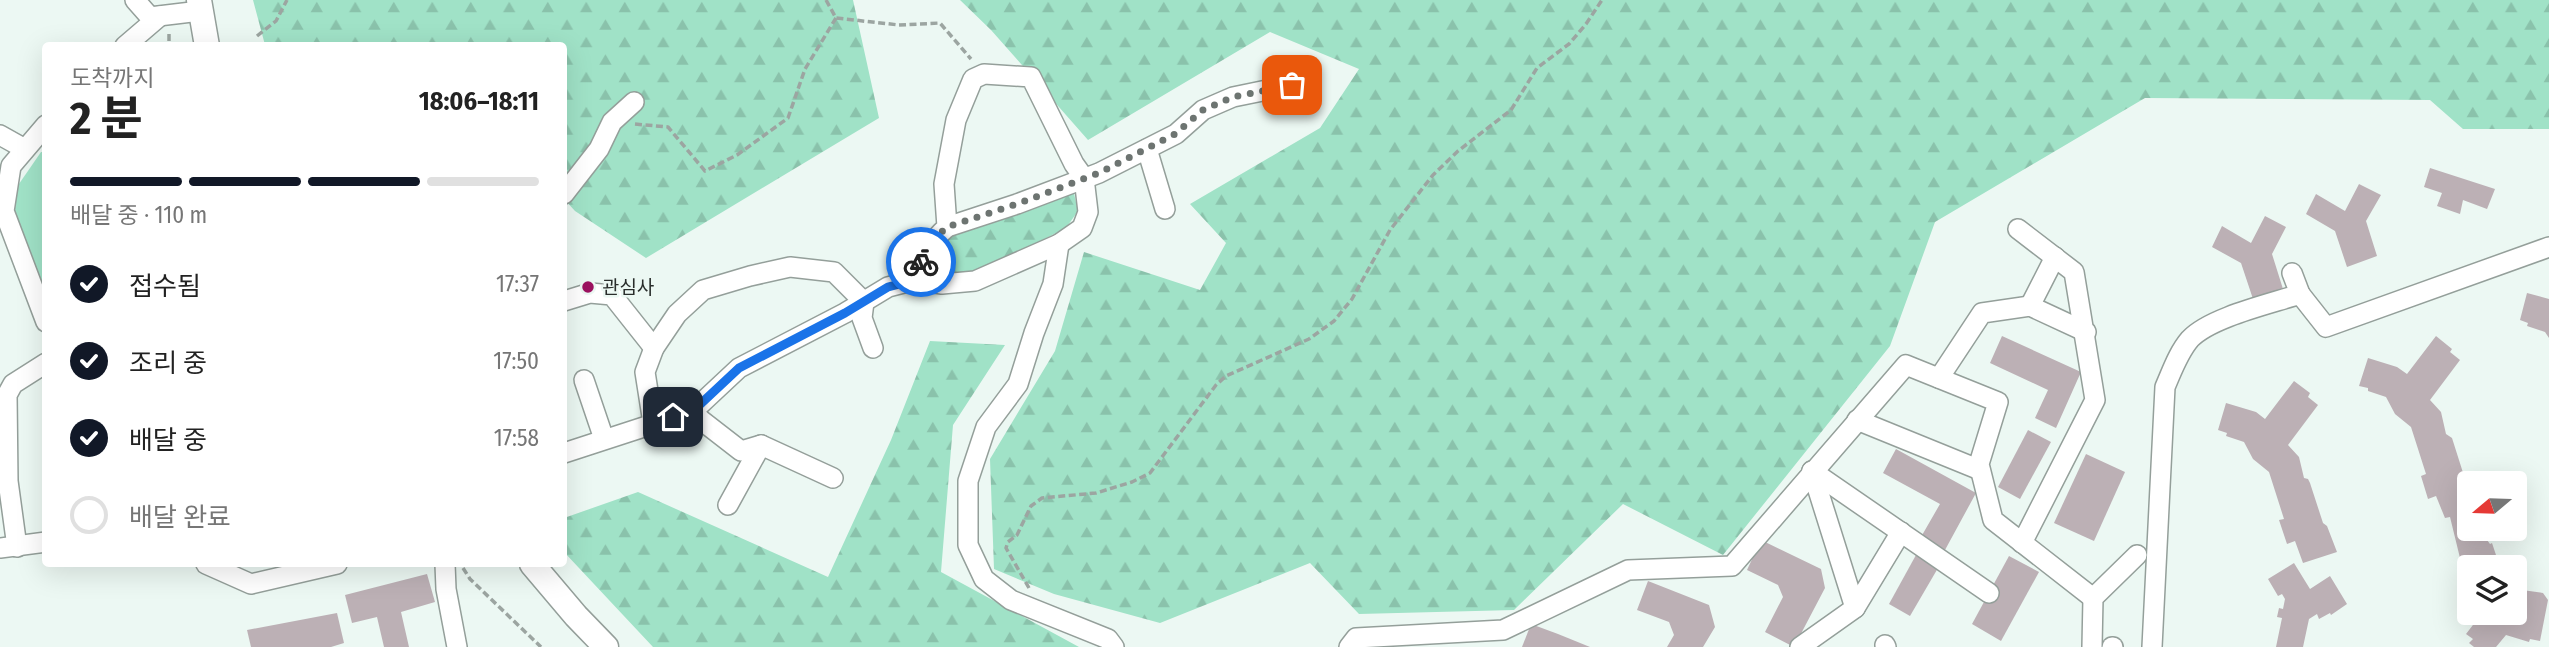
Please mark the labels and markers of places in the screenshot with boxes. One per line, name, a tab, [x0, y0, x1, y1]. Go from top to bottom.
pin	[1262, 55, 1322, 115]
place label: 관심사	[602, 276, 654, 299]
marker: 관심사	[580, 279, 596, 295]
pin	[643, 387, 703, 447]

